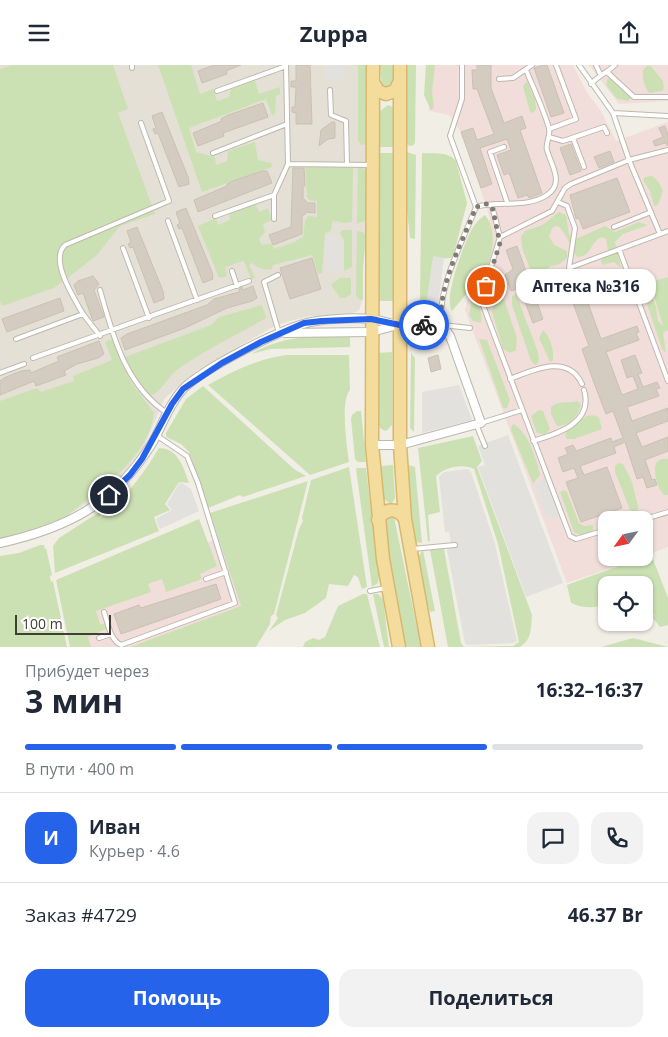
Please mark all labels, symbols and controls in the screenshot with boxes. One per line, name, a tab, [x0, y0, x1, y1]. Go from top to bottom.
text: Zuppa	[300, 18, 368, 48]
icon: menu	[25, 19, 53, 47]
icon: share	[615, 19, 643, 47]
pin	[465, 265, 507, 307]
callout: Аптека №316	[516, 269, 656, 303]
icon: bag	[472, 272, 500, 300]
text: Аптека №316	[532, 275, 640, 297]
courier	[399, 300, 449, 350]
icon: bike	[410, 311, 438, 339]
pin	[88, 474, 130, 516]
icon: home	[95, 481, 123, 509]
north arrow	[598, 511, 652, 566]
map controls	[598, 511, 653, 631]
button: locate	[598, 576, 653, 631]
scale bar	[15, 612, 111, 635]
text: 100 m	[22, 614, 63, 633]
text: Прибудет через	[25, 660, 149, 682]
text: 16:32–16:37	[536, 677, 643, 703]
text: 3 мин	[25, 679, 123, 722]
text: В пути · 400 m	[25, 758, 134, 780]
button: chat	[527, 812, 579, 864]
button: phone	[591, 812, 643, 864]
text: Иван	[89, 814, 141, 840]
text: И	[43, 825, 59, 851]
text: Курьер · 4.6	[89, 840, 180, 862]
text: Заказ #4729	[25, 902, 137, 928]
text: 46.37 Br	[568, 902, 643, 928]
button: Помощь	[25, 969, 329, 1027]
button: Поделиться	[339, 969, 643, 1027]

